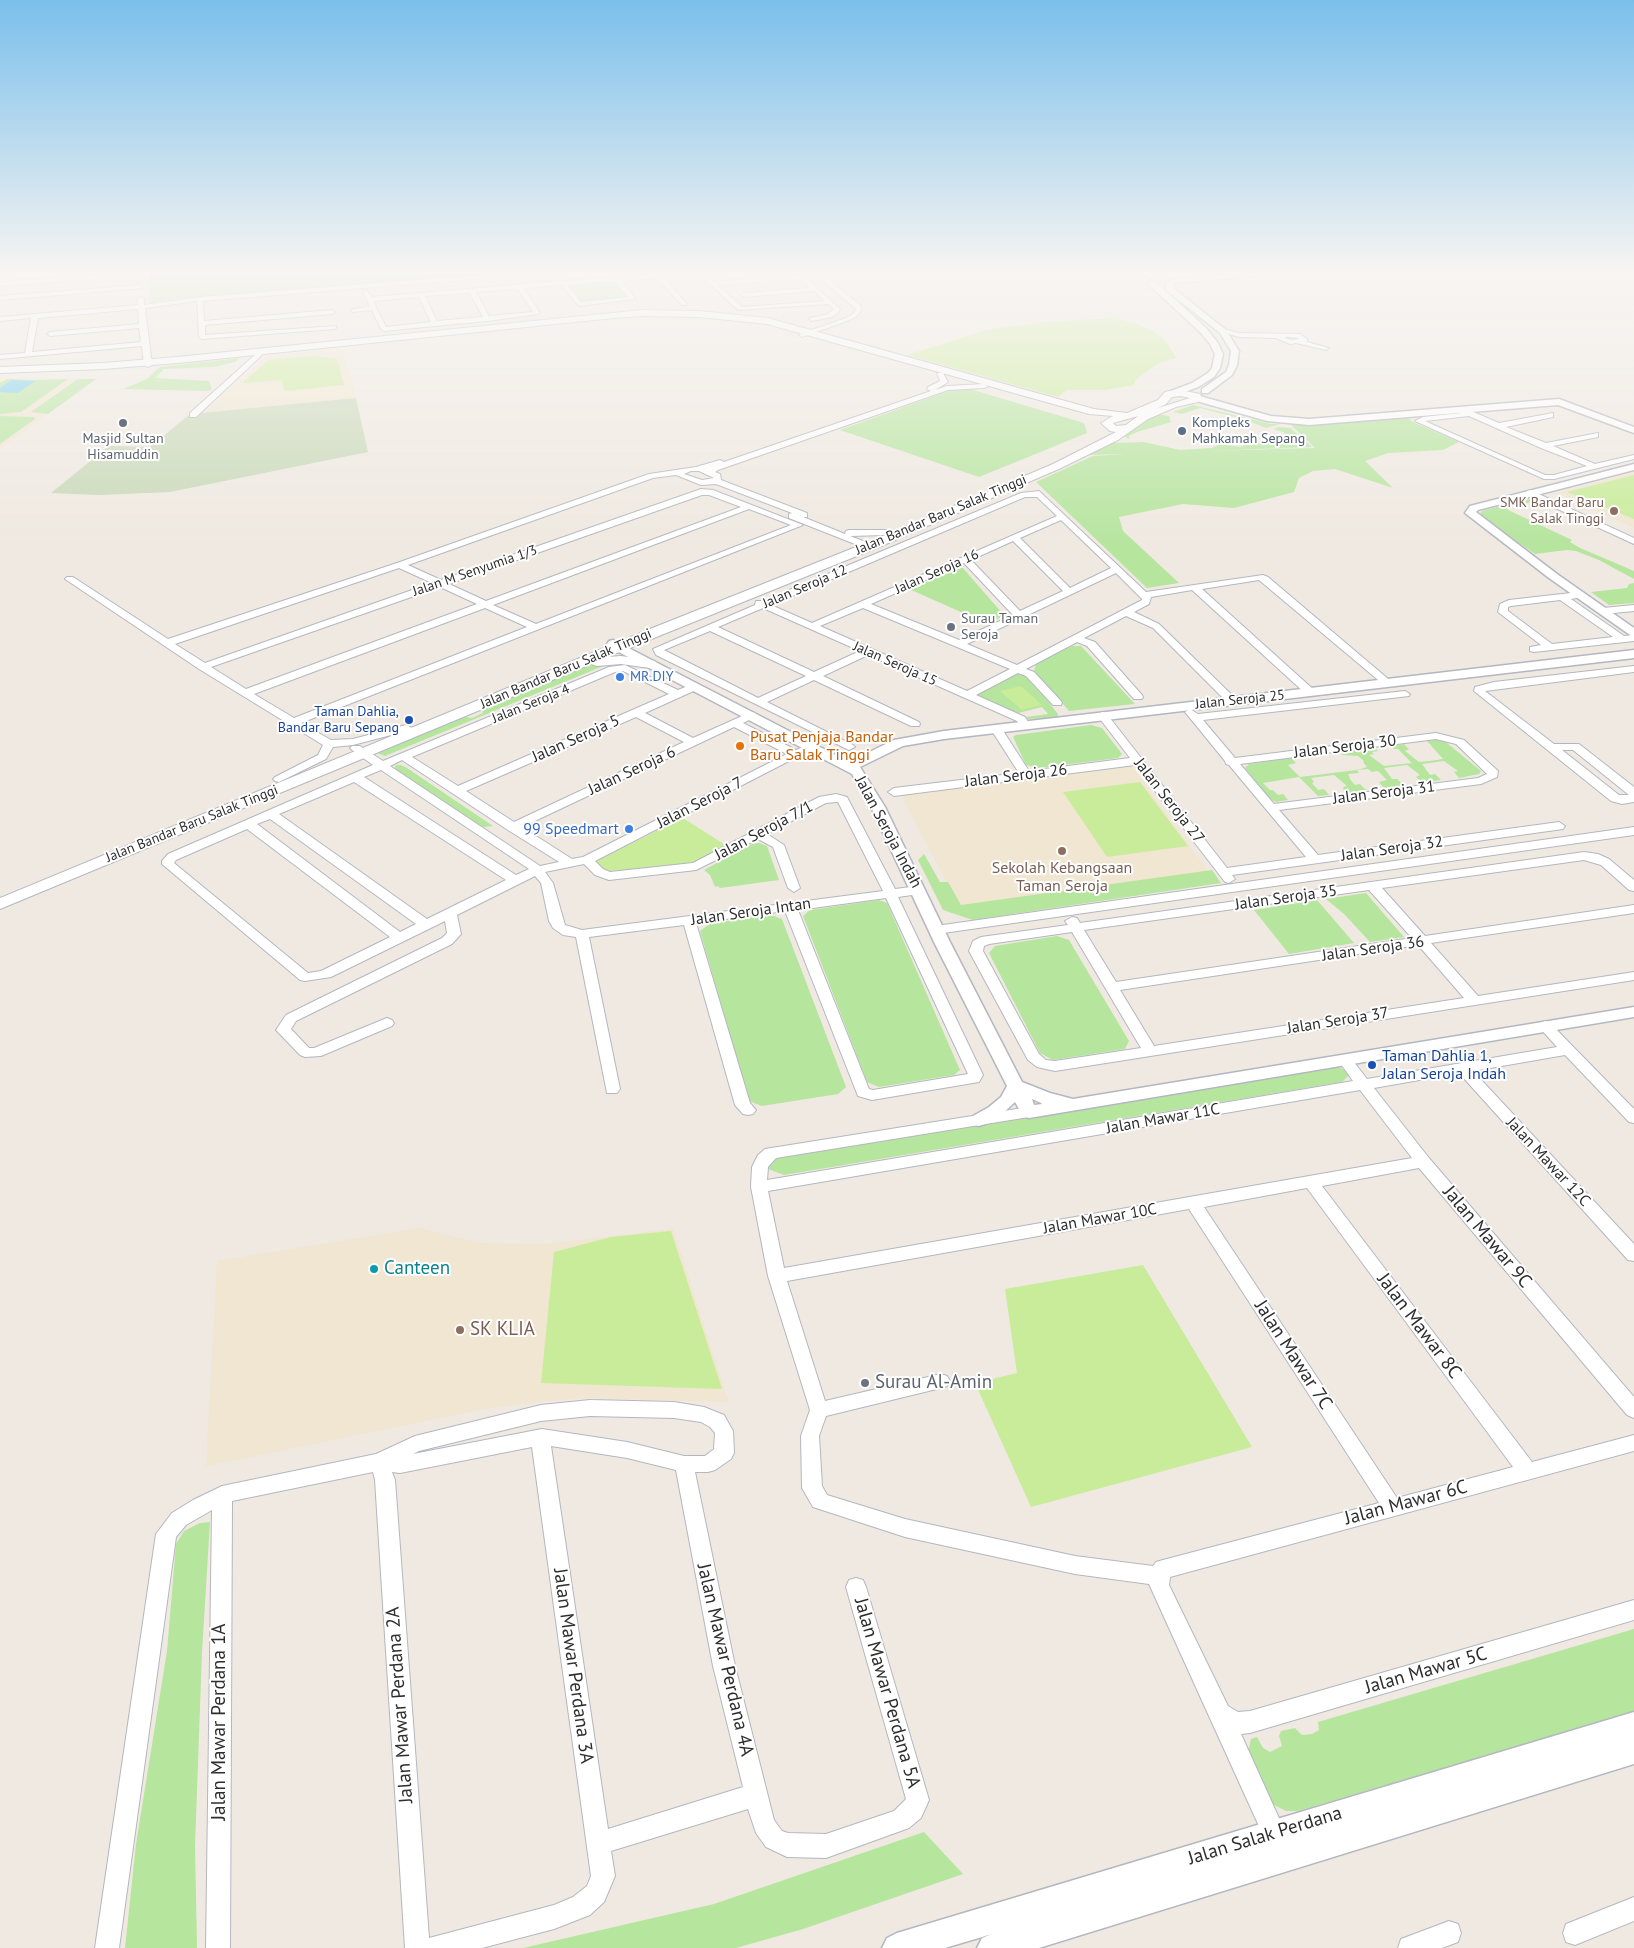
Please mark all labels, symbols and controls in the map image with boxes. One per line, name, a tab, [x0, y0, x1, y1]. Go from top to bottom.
place label: Kompleks Mahkamah Sepang	[1192, 415, 1305, 448]
marker: Masjid Sultan Hisamuddin	[117, 417, 129, 429]
marker: Kompleks Mahkamah Sepang	[1176, 425, 1188, 437]
place label: Masjid Sultan Hisamuddin	[82, 431, 164, 464]
street label: Jalan Bandar Baru Salak Tinggi	[853, 471, 1029, 559]
place label: SMK Bandar Baru Salak Tinggi	[1500, 495, 1604, 528]
marker: SMK Bandar Baru Salak Tinggi	[1608, 505, 1620, 517]
street label: Jalan M Senyumia 1/3	[411, 542, 539, 600]
street label: Jalan Seroja 16	[893, 546, 981, 598]
street label: Jalan Seroja 12	[760, 562, 850, 612]
place label: Surau Taman Seroja	[961, 611, 1038, 644]
marker: Surau Taman Seroja	[945, 621, 957, 633]
street label: Jalan Bandar Baru Salak Tinggi	[478, 625, 654, 713]
street label: Jalan Seroja 15	[851, 638, 939, 690]
place label: MR.DIY	[630, 669, 673, 685]
marker: MR.DIY	[614, 671, 626, 683]
street label: Jalan Seroja 4	[490, 681, 572, 727]
street label: Jalan Seroja 25	[1194, 687, 1286, 713]
place label: Taman Dahlia, Bandar Baru Sepang	[278, 704, 399, 736]
street label: Jalan Seroja 5	[529, 711, 623, 767]
marker: Taman Dahlia, Bandar Baru Sepang	[403, 714, 415, 726]
place label: Pusat Penjaja Bandar Baru Salak Tinggi	[750, 727, 893, 765]
street label: Jalan Seroja 30	[1293, 731, 1397, 763]
marker: Pusat Penjaja Bandar Baru Salak Tinggi	[734, 740, 746, 752]
street label: Jalan Seroja 6	[585, 742, 679, 800]
street label: Jalan Seroja 27	[1130, 755, 1208, 847]
street label: Jalan Seroja 26	[964, 760, 1068, 792]
street label: Jalan Seroja 7	[654, 773, 746, 833]
street label: Jalan Seroja Indah	[850, 773, 926, 891]
street label: Jalan Seroja 31	[1332, 777, 1436, 809]
street label: Jalan Bandar Baru Salak Tinggi	[103, 782, 281, 866]
street label: Jalan Seroja 7/1	[712, 797, 816, 865]
place label: 99 Speedmart	[523, 819, 619, 839]
marker: 99 Speedmart	[623, 823, 635, 835]
street label: Jalan Seroja 32	[1340, 832, 1444, 866]
marker: Sekolah Kebangsaan Taman Seroja	[1056, 845, 1068, 857]
place label: Sekolah Kebangsaan Taman Seroja	[992, 858, 1132, 896]
street label: Jalan Seroja 35	[1234, 881, 1338, 915]
street label: Jalan Seroja Intan	[690, 894, 812, 930]
street label: Jalan Seroja 36	[1321, 932, 1425, 966]
street label: Jalan Seroja 37	[1286, 1003, 1390, 1039]
place label: Taman Dahlia 1, Jalan Seroja Indah	[1382, 1046, 1506, 1084]
marker: Taman Dahlia 1, Jalan Seroja Indah	[1366, 1059, 1378, 1071]
street label: Jalan Mawar 11C	[1105, 1100, 1221, 1138]
street label: Jalan Mawar 12C	[1502, 1113, 1594, 1211]
street label: Jalan Mawar 9C	[1438, 1181, 1536, 1293]
street label: Jalan Mawar 10C	[1042, 1200, 1158, 1238]
place label: Canteen	[384, 1258, 450, 1280]
marker: Canteen	[368, 1263, 380, 1275]
street label: Jalan Mawar 8C	[1372, 1269, 1466, 1383]
street label: Jalan Mawar 7C	[1249, 1296, 1337, 1414]
place label: SK KLIA	[470, 1319, 535, 1341]
marker: SK KLIA	[454, 1324, 466, 1336]
place label: Surau Al-Amin	[875, 1372, 992, 1394]
marker: Surau Al-Amin	[859, 1377, 871, 1389]
street label: Jalan Mawar 6C	[1342, 1476, 1470, 1530]
street label: Jalan Mawar Perdana 4A	[692, 1562, 758, 1758]
street label: Jalan Mawar Perdana 3A	[548, 1567, 598, 1765]
street label: Jalan Mawar Perdana 5A	[849, 1595, 925, 1791]
street label: Jalan Mawar Perdana 2A	[382, 1606, 418, 1804]
street label: Jalan Mawar Perdana 1A	[209, 1624, 231, 1820]
street label: Jalan Mawar 5C	[1362, 1643, 1490, 1699]
street label: Jalan Salak Perdana	[1185, 1802, 1345, 1870]

